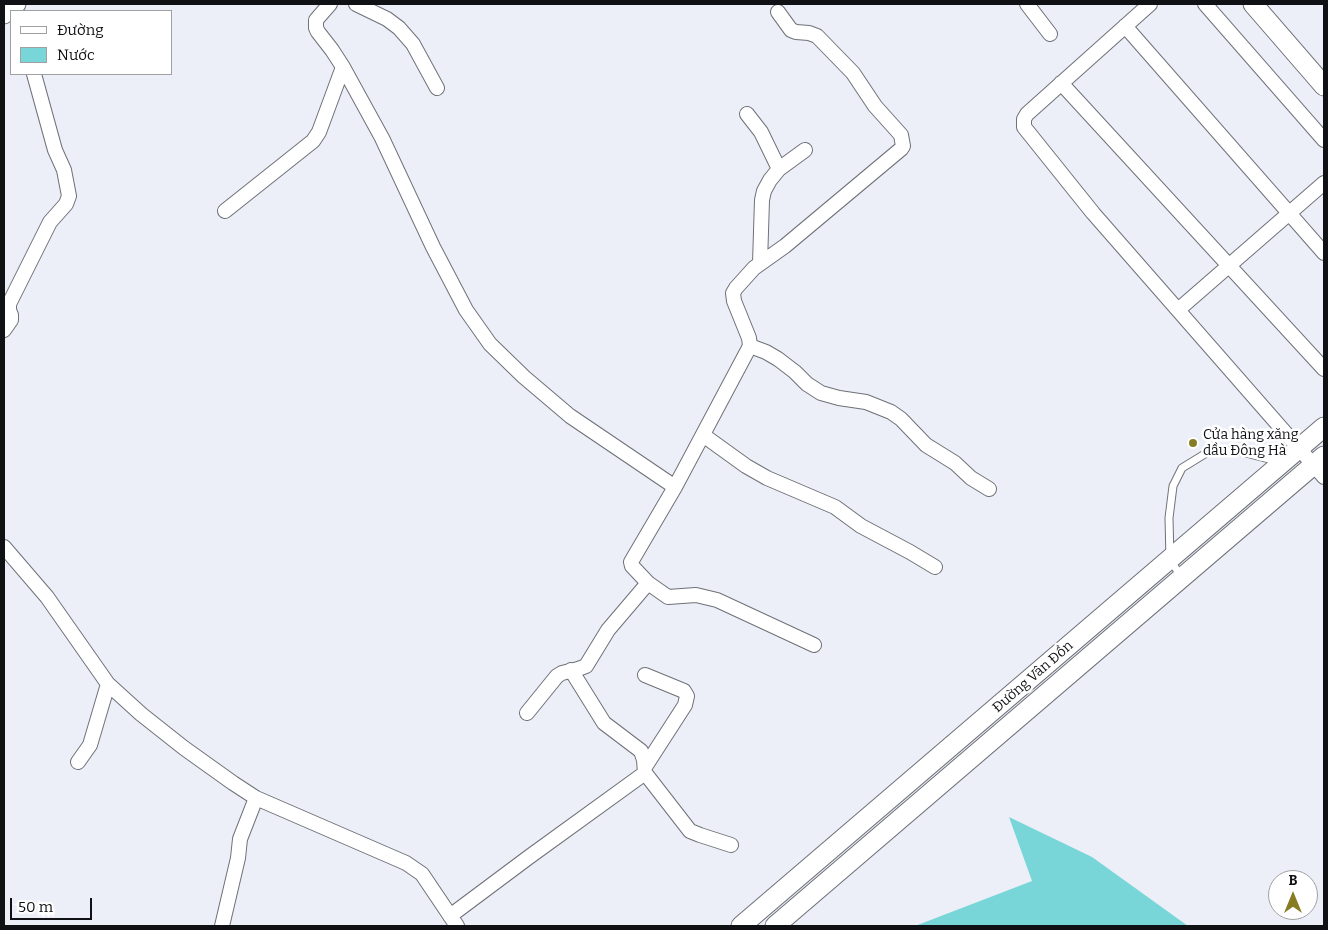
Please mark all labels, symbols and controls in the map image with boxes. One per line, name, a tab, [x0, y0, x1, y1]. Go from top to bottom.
legend	[10, 10, 172, 75]
text: Đường	[57, 21, 104, 39]
text: Nước	[57, 46, 95, 64]
place label: Cửa hàng xăng dầu Đông Hà	[1203, 427, 1299, 460]
marker: Cửa hàng xăng dầu Đông Hà	[1187, 437, 1199, 449]
street label: Đường Vân Đồn	[989, 638, 1077, 716]
north arrow	[1268, 870, 1318, 920]
text: B	[1288, 872, 1298, 889]
scale bar	[12, 888, 95, 920]
text: 50 m	[18, 898, 53, 916]

